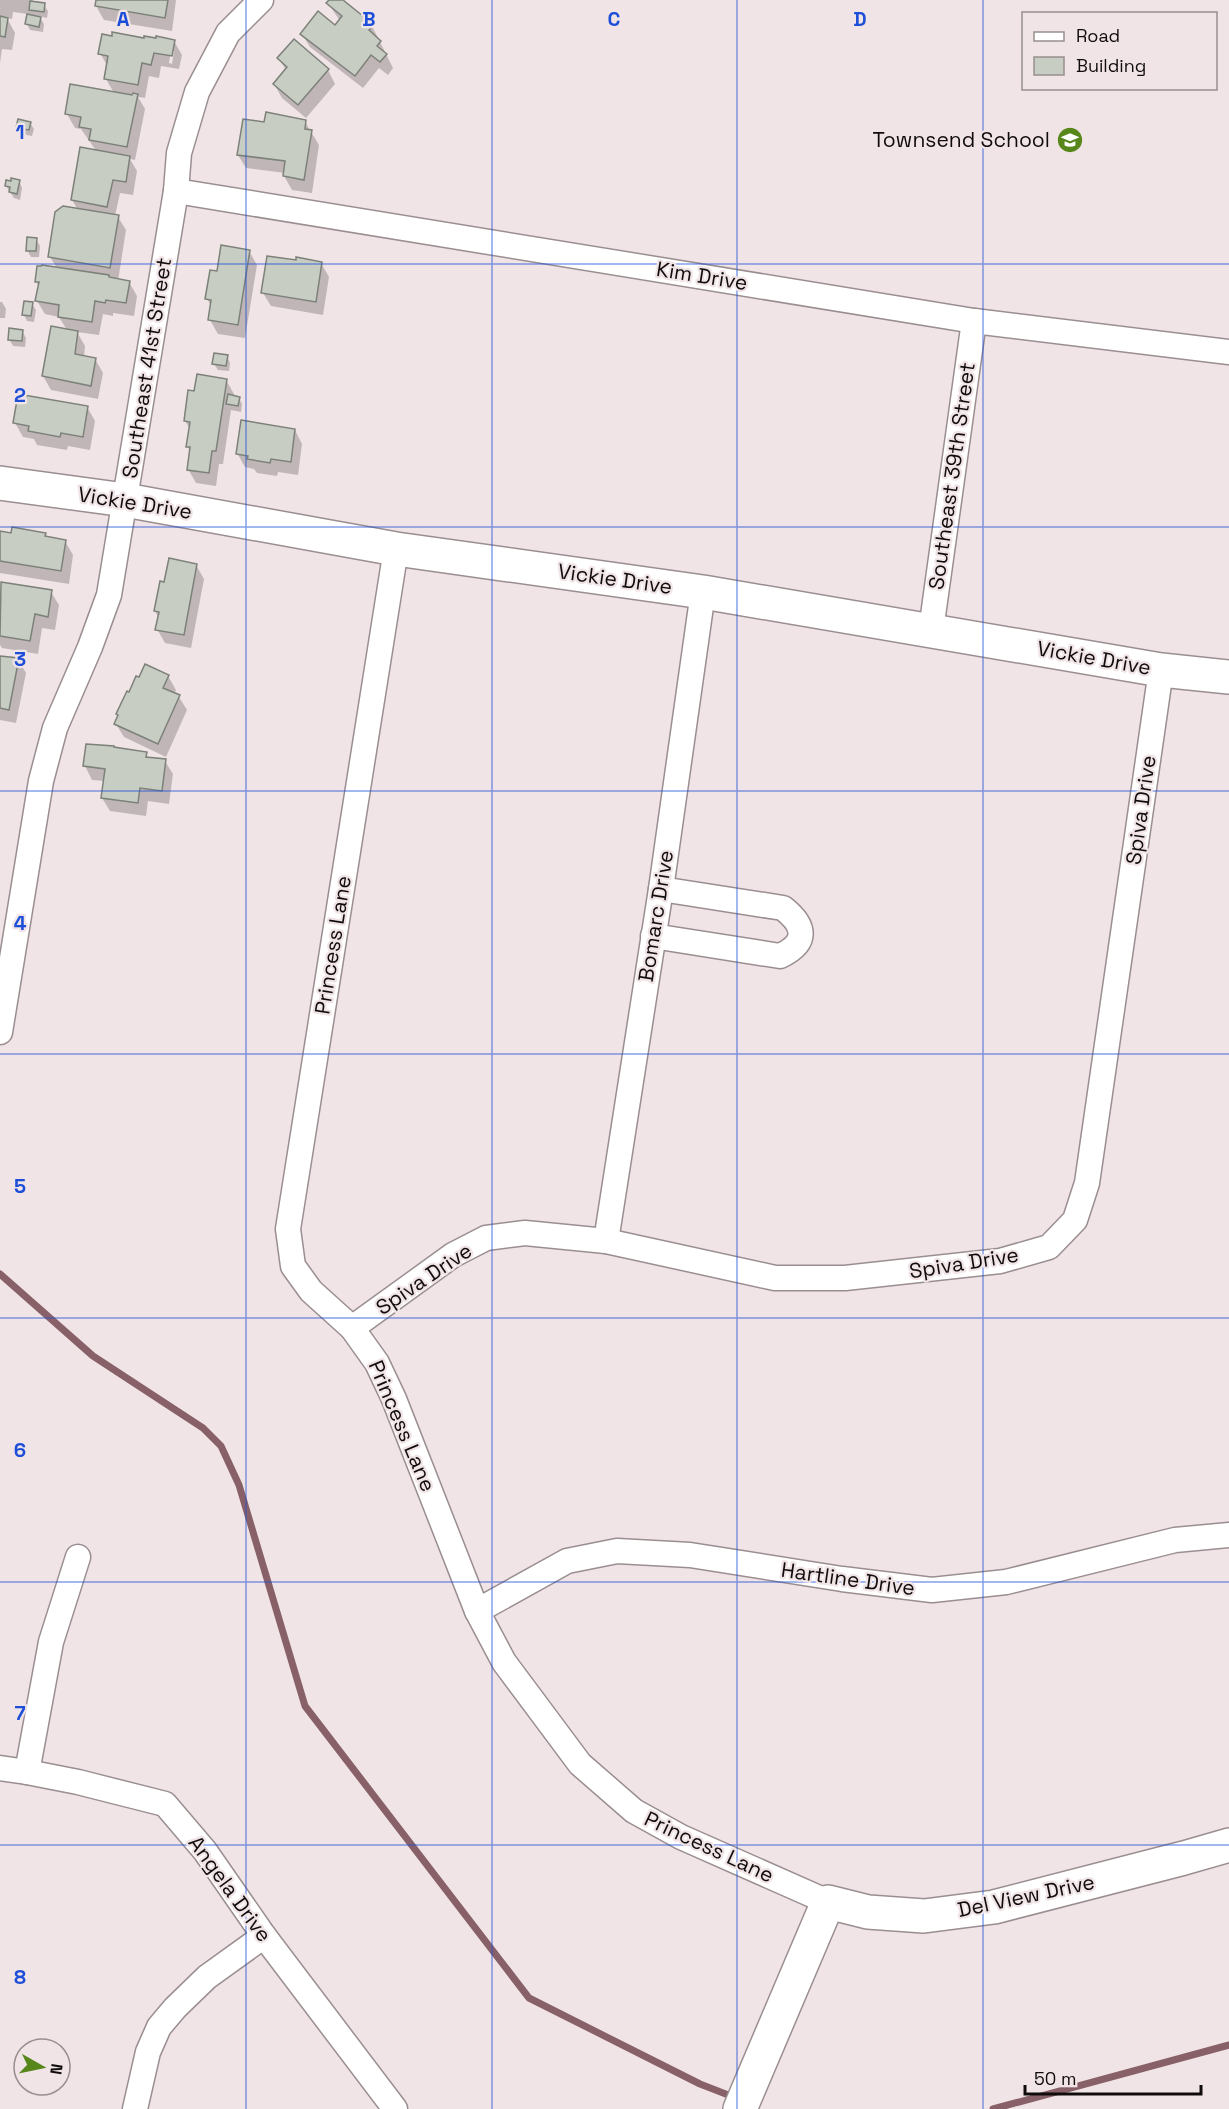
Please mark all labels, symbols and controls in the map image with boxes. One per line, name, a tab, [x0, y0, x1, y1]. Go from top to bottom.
text: A	[117, 6, 130, 32]
text: B	[362, 6, 376, 32]
text: C	[608, 6, 621, 32]
text: D	[853, 6, 867, 32]
legend	[1022, 12, 1217, 90]
text: Road	[1076, 24, 1120, 47]
text: Building	[1076, 54, 1146, 77]
text: 1	[15, 119, 25, 145]
school or university icon: Townsend School	[1055, 125, 1085, 155]
place label: Townsend School	[873, 126, 1050, 153]
street label: Kim Drive	[655, 255, 749, 296]
street label: Southeast 41st Street	[116, 256, 177, 480]
street label: Southeast 39th Street	[922, 361, 981, 591]
text: 2	[14, 382, 26, 408]
street label: Vickie Drive	[76, 480, 194, 525]
street label: Vickie Drive	[556, 557, 674, 600]
street label: Vickie Drive	[1035, 634, 1153, 681]
text: 3	[14, 646, 26, 672]
street label: Spiva Drive	[1119, 753, 1162, 866]
street label: Bomarc Drive	[632, 848, 679, 984]
street label: Princess Lane	[308, 874, 357, 1016]
text: 4	[14, 910, 27, 936]
text: 5	[14, 1173, 26, 1199]
street label: Spiva Drive	[370, 1237, 477, 1321]
street label: Spiva Drive	[907, 1241, 1021, 1284]
street label: Princess Lane	[363, 1356, 442, 1495]
text: 6	[14, 1437, 26, 1463]
street label: Hartline Drive	[779, 1556, 917, 1601]
text: 7	[14, 1700, 26, 1726]
street label: Princess Lane	[640, 1805, 778, 1888]
street label: Angela Drive	[183, 1830, 278, 1947]
street label: Del View Drive	[955, 1868, 1097, 1923]
text: 8	[14, 1964, 26, 1990]
north arrow	[12, 2037, 72, 2097]
scale bar	[1025, 2058, 1200, 2096]
text: N	[45, 2062, 68, 2076]
text: 50 m	[1034, 2067, 1076, 2090]

